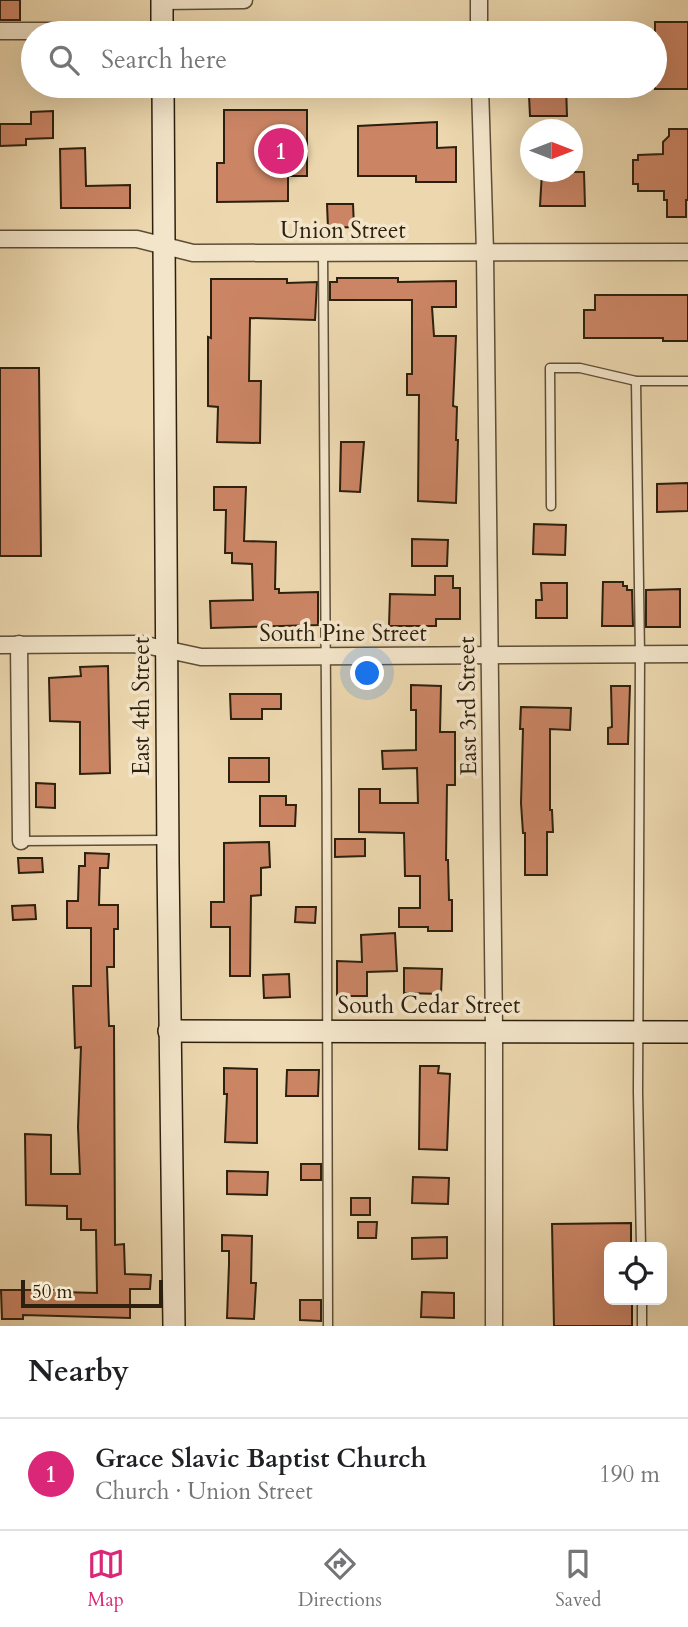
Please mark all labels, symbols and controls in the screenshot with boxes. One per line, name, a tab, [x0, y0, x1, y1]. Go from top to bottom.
search box	[21, 21, 667, 98]
icon: search	[45, 41, 83, 79]
text: Search here	[101, 42, 227, 77]
north arrow	[520, 119, 583, 182]
pin: 1	[258, 125, 304, 177]
street label: Union Street	[280, 215, 406, 246]
street label: South Pine Street	[259, 618, 427, 649]
street label: East 3rd Street	[451, 636, 484, 776]
street label: East 4th Street	[126, 637, 157, 775]
your location	[350, 656, 384, 690]
street label: South Cedar Street	[338, 990, 520, 1021]
map controls	[604, 1242, 667, 1305]
button: locate	[604, 1242, 667, 1305]
scale bar	[21, 1277, 163, 1309]
text: 50 m	[32, 1279, 73, 1305]
text: Nearby	[28, 1351, 129, 1392]
text: Grace Slavic Baptist Church	[95, 1441, 427, 1476]
text: 1	[45, 1459, 57, 1490]
text: 190 m	[599, 1459, 660, 1490]
text: Church · Union Street	[95, 1476, 313, 1507]
tab: Map	[87, 1545, 125, 1613]
tab: Directions	[298, 1545, 382, 1613]
tab: Saved	[555, 1545, 601, 1613]

